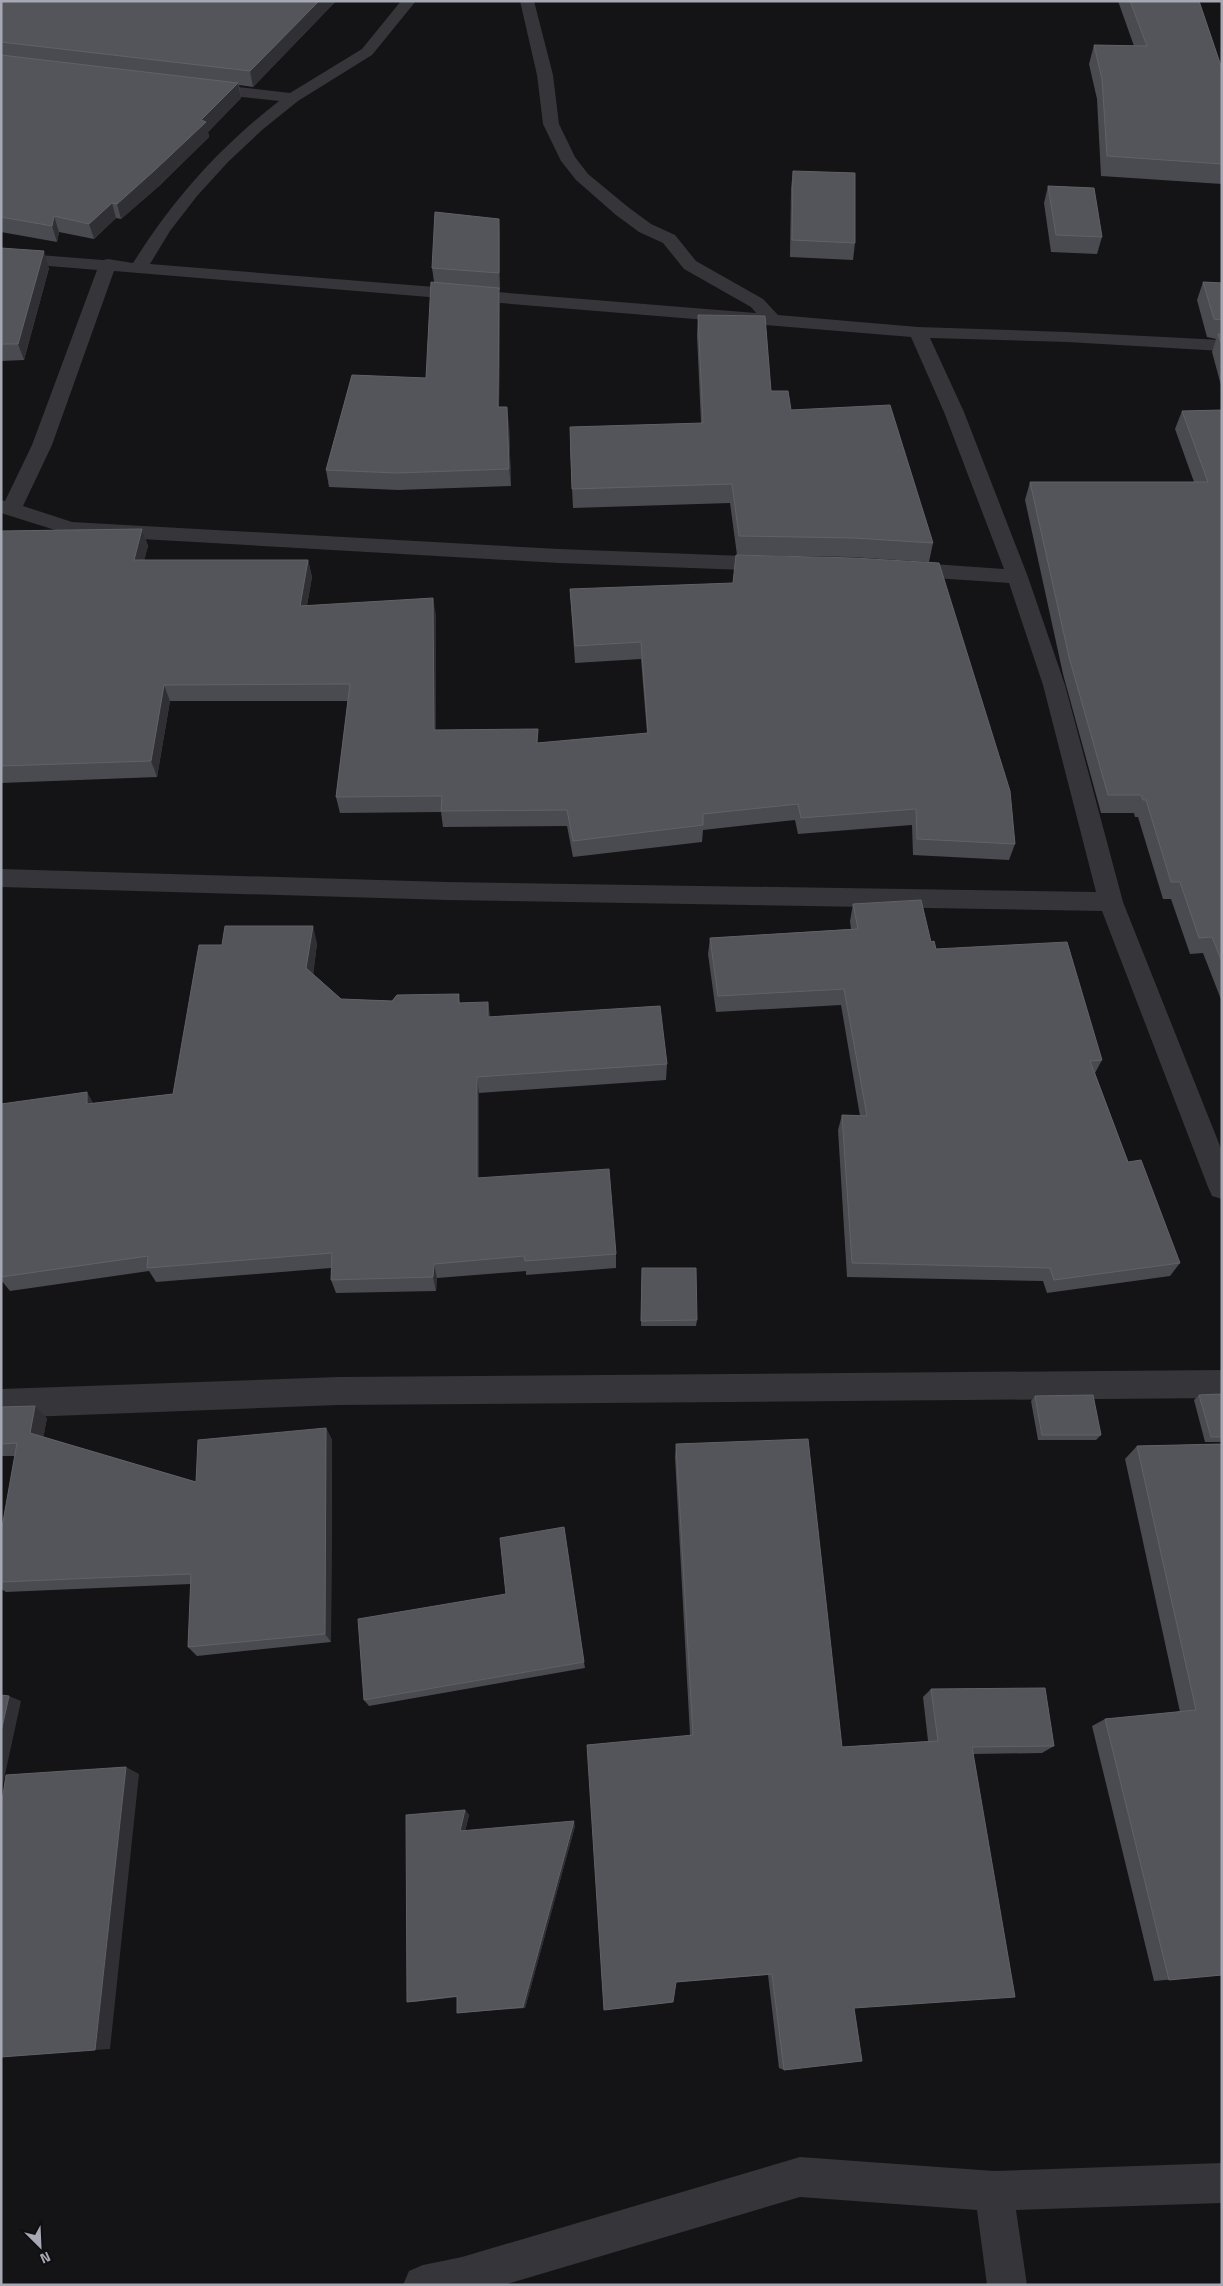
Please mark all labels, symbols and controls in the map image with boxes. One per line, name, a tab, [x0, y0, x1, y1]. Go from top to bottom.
north arrow	[15, 2221, 65, 2271]
text: N	[37, 2247, 54, 2270]

